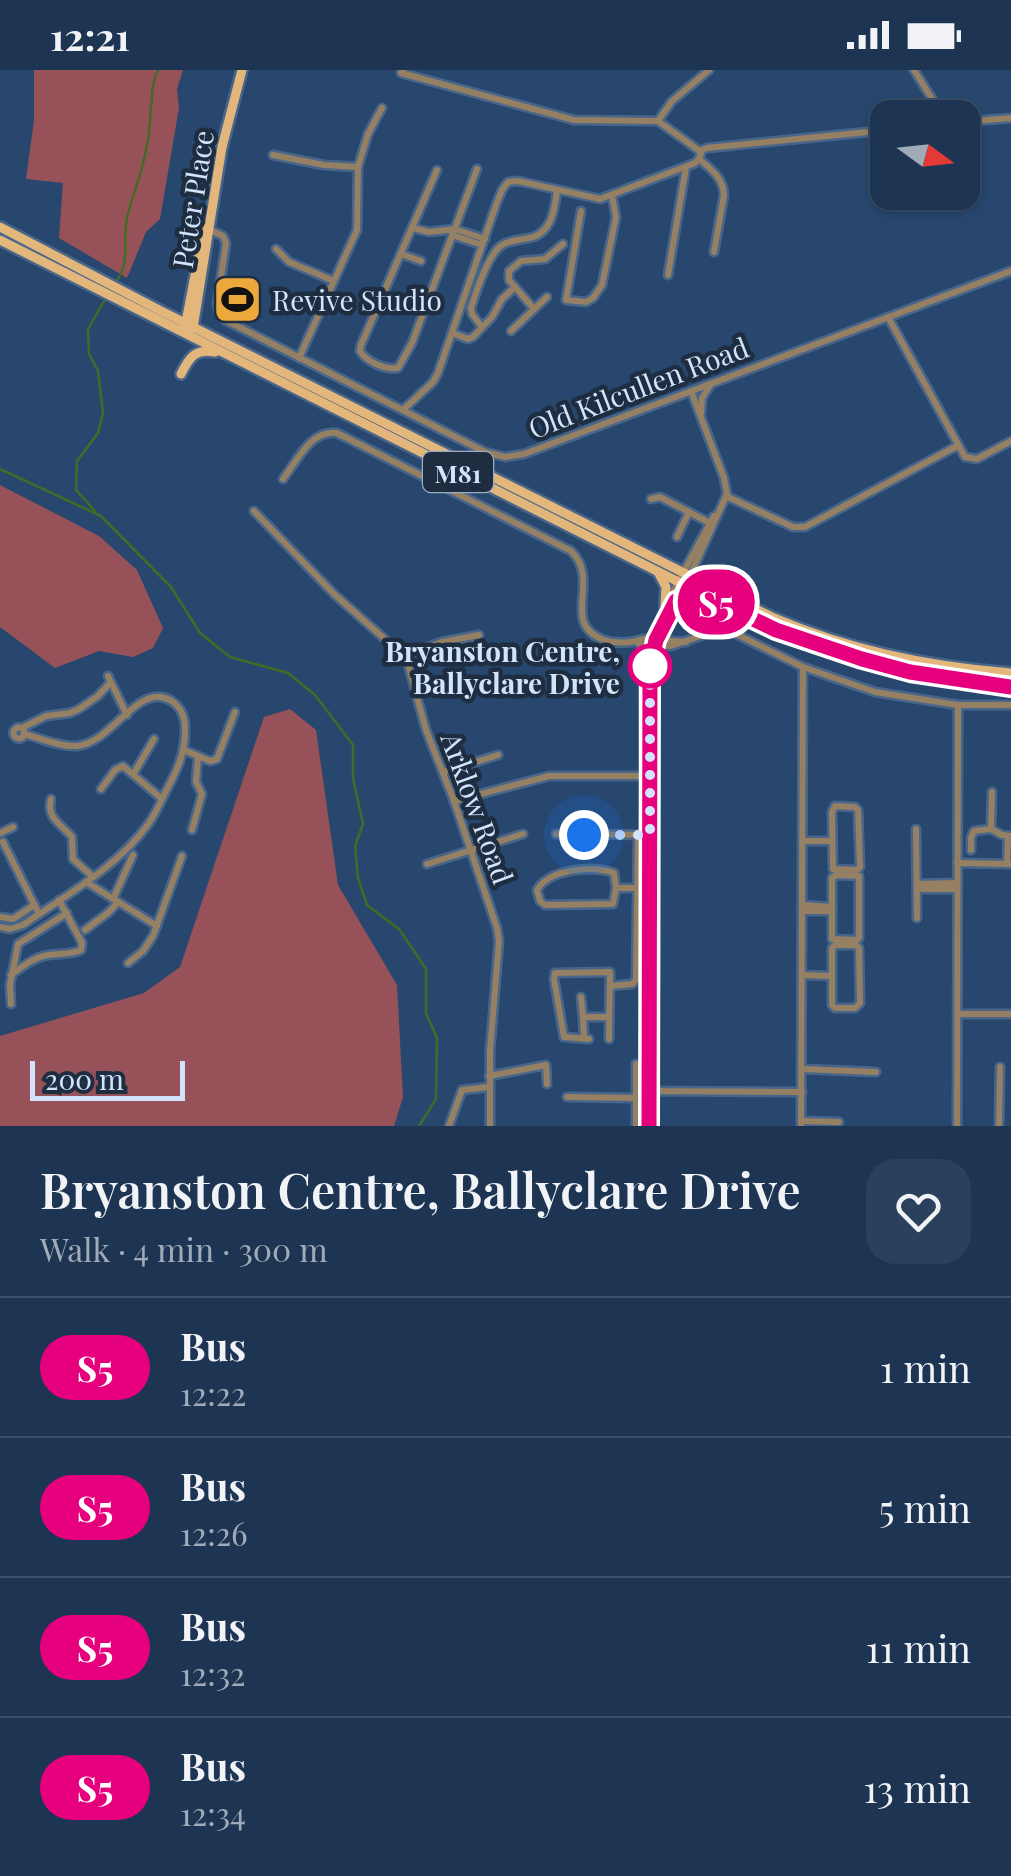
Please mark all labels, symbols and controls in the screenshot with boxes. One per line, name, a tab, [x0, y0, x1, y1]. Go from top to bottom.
text: 12:21	[50, 10, 130, 61]
north arrow	[870, 100, 980, 210]
map controls	[870, 100, 980, 210]
street label: Peter Place	[163, 127, 221, 271]
sports icon: Revive Studio	[211, 273, 263, 325]
place label: Revive Studio	[272, 281, 442, 318]
street label: Old Kilcullen Road	[523, 328, 753, 446]
road number: M81	[423, 452, 493, 492]
line badge: S5	[671, 570, 761, 634]
text: S5	[698, 579, 734, 626]
place label: Bryanston Centre, Ballyclare Drive	[385, 632, 620, 701]
marker: Bryanston Centre, Ballyclare Drive	[629, 645, 671, 687]
street label: Arklow Road	[433, 726, 522, 889]
your location	[559, 810, 609, 860]
scale bar	[30, 1056, 185, 1100]
text: 200 m	[45, 1060, 124, 1097]
text: Bryanston Centre, Ballyclare Drive	[40, 1157, 801, 1221]
button: heart	[866, 1159, 971, 1264]
text: Walk · 4 min · 300 m	[40, 1227, 328, 1270]
text: Bus	[180, 1320, 246, 1371]
text: 1 min	[880, 1342, 971, 1393]
text: S5	[77, 1344, 113, 1391]
text: 12:22	[180, 1371, 246, 1414]
text: Bus	[180, 1460, 246, 1511]
text: 5 min	[879, 1482, 971, 1533]
text: S5	[77, 1484, 113, 1531]
text: 12:26	[180, 1511, 248, 1554]
text: Bus	[180, 1600, 246, 1651]
text: 11 min	[866, 1622, 971, 1673]
text: S5	[77, 1624, 113, 1671]
text: 12:32	[180, 1651, 245, 1694]
text: Bus	[180, 1740, 246, 1791]
text: 13 min	[863, 1762, 971, 1813]
text: S5	[77, 1764, 113, 1811]
text: 12:34	[180, 1791, 246, 1834]

